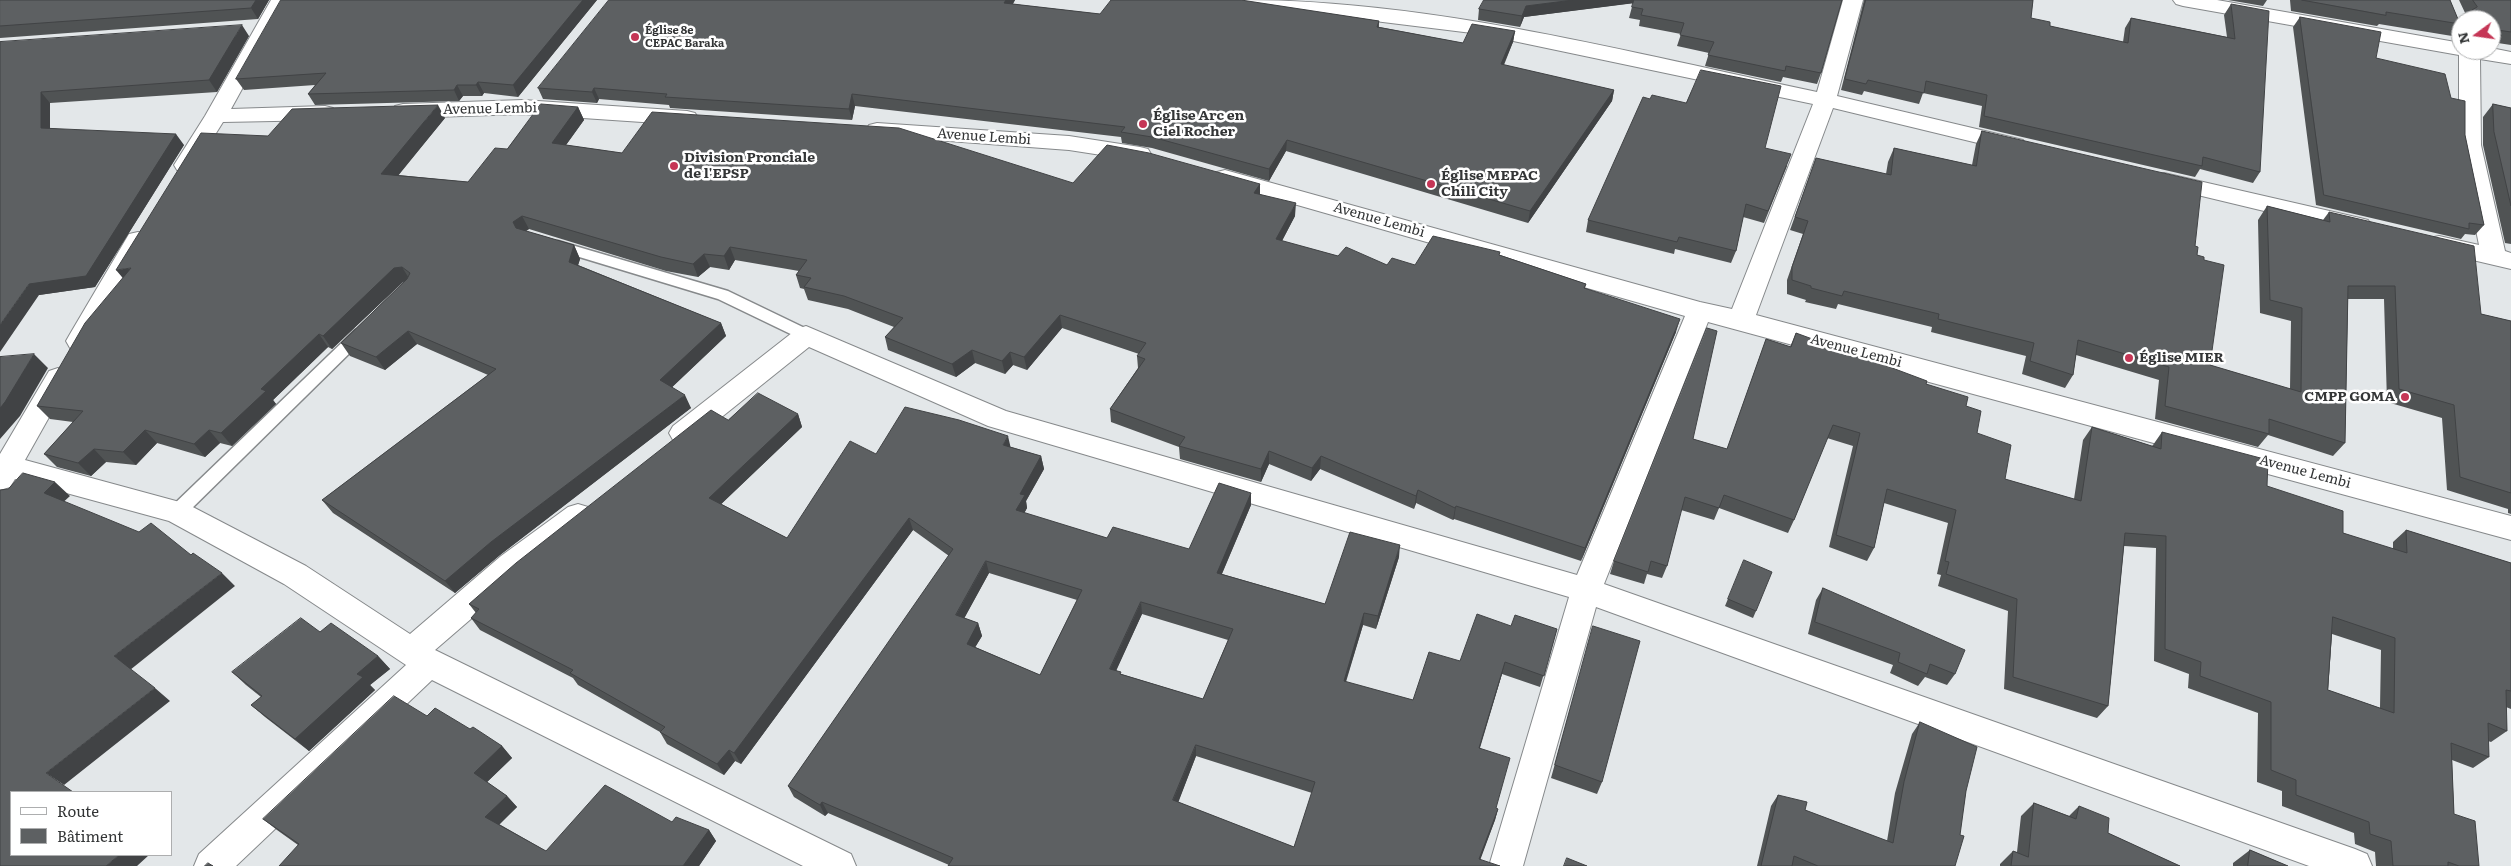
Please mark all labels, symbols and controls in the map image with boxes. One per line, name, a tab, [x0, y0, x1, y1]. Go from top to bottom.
north arrow	[2451, 10, 2501, 60]
place label: Église 8e CEPAC Baraka	[645, 24, 724, 50]
text: N	[2451, 30, 2474, 47]
marker: Église 8e CEPAC Baraka	[629, 31, 641, 43]
street label: Avenue Lembi	[443, 100, 537, 118]
place label: Église Arc en Ciel Rocher	[1153, 108, 1244, 140]
marker: Église Arc en Ciel Rocher	[1137, 118, 1149, 130]
street label: Avenue Lembi	[936, 125, 1032, 149]
place label: Division Pronciale de l'EPSP	[684, 150, 815, 182]
marker: Division Pronciale de l'EPSP	[668, 160, 680, 172]
place label: Église MEPAC Chili City	[1441, 168, 1538, 200]
marker: Église MEPAC Chili City	[1425, 178, 1437, 190]
street label: Avenue Lembi	[1331, 199, 1427, 241]
street label: Avenue Lembi	[1808, 331, 1904, 371]
place label: Église MIER	[2139, 350, 2224, 366]
marker: Église MIER	[2123, 352, 2135, 364]
place label: CMPP GOMA	[2304, 389, 2395, 405]
marker: CMPP GOMA	[2399, 391, 2411, 403]
street label: Avenue Lembi	[2257, 452, 2353, 492]
legend	[10, 791, 172, 856]
text: Route	[57, 799, 99, 822]
text: Bâtiment	[57, 824, 123, 847]

